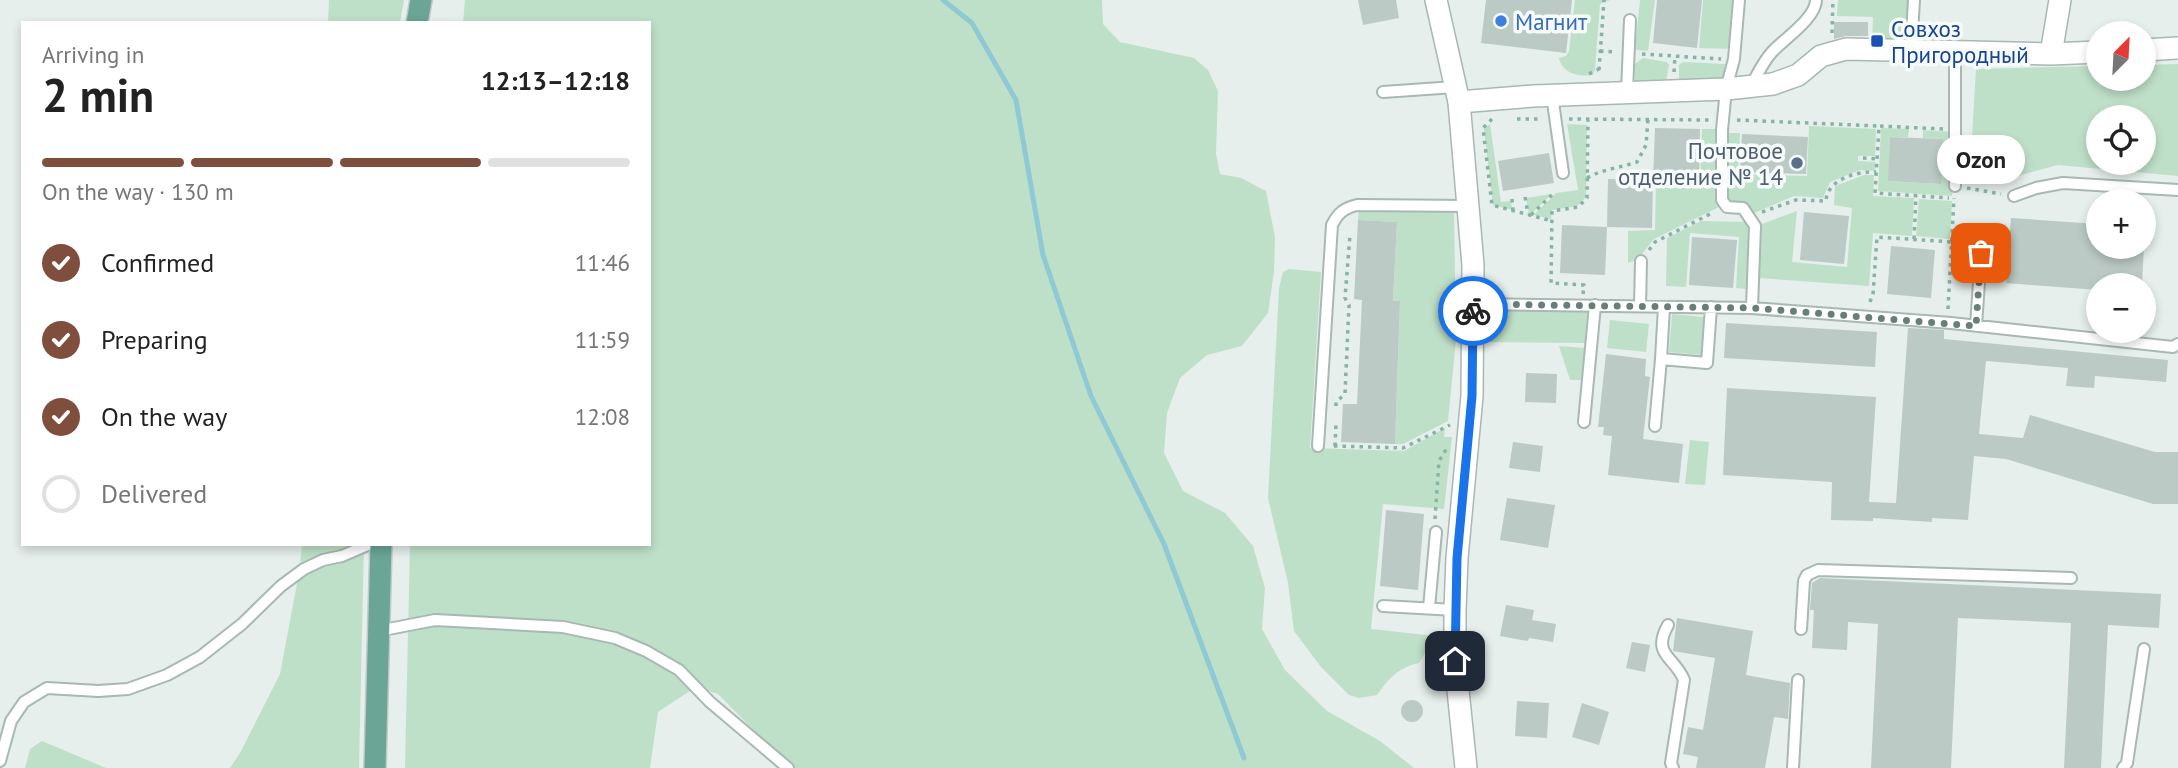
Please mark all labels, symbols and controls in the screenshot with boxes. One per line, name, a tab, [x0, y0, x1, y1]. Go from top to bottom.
place label: Магнит	[1515, 7, 1588, 36]
marker: Магнит	[1493, 13, 1509, 29]
place label: Совхоз Пригородный	[1891, 14, 2029, 69]
north arrow	[2086, 21, 2156, 91]
map controls	[2086, 21, 2156, 343]
marker: Совхоз Пригородный	[1869, 33, 1885, 49]
text: Arriving in	[42, 40, 144, 69]
text: 12:13–12:18	[481, 64, 630, 97]
text: 2 min	[42, 65, 154, 125]
button: locate	[2086, 105, 2156, 175]
callout: Ozon	[1937, 134, 2025, 183]
place label: Почтовое отделение № 14	[1618, 136, 1783, 191]
text: Ozon	[1956, 145, 2006, 174]
marker: Почтовое отделение № 14	[1789, 155, 1805, 171]
text: On the way · 130 m	[42, 177, 234, 206]
button: +	[2086, 189, 2156, 259]
pin	[1951, 223, 2011, 283]
icon: bag	[1962, 234, 2000, 272]
icon: check	[42, 244, 80, 282]
text: Confirmed	[101, 246, 214, 279]
text: 11:46	[575, 248, 630, 277]
button: −	[2086, 273, 2156, 343]
courier	[1438, 276, 1508, 346]
icon: bike	[1454, 292, 1492, 330]
icon: check	[42, 321, 80, 359]
text: Preparing	[101, 323, 208, 356]
text: 11:59	[575, 325, 630, 354]
icon: check	[42, 398, 80, 436]
text: On the way	[101, 400, 227, 433]
text: 12:08	[575, 402, 630, 431]
text: Delivered	[101, 477, 207, 510]
pin	[1425, 631, 1485, 691]
icon: home	[1436, 642, 1474, 680]

